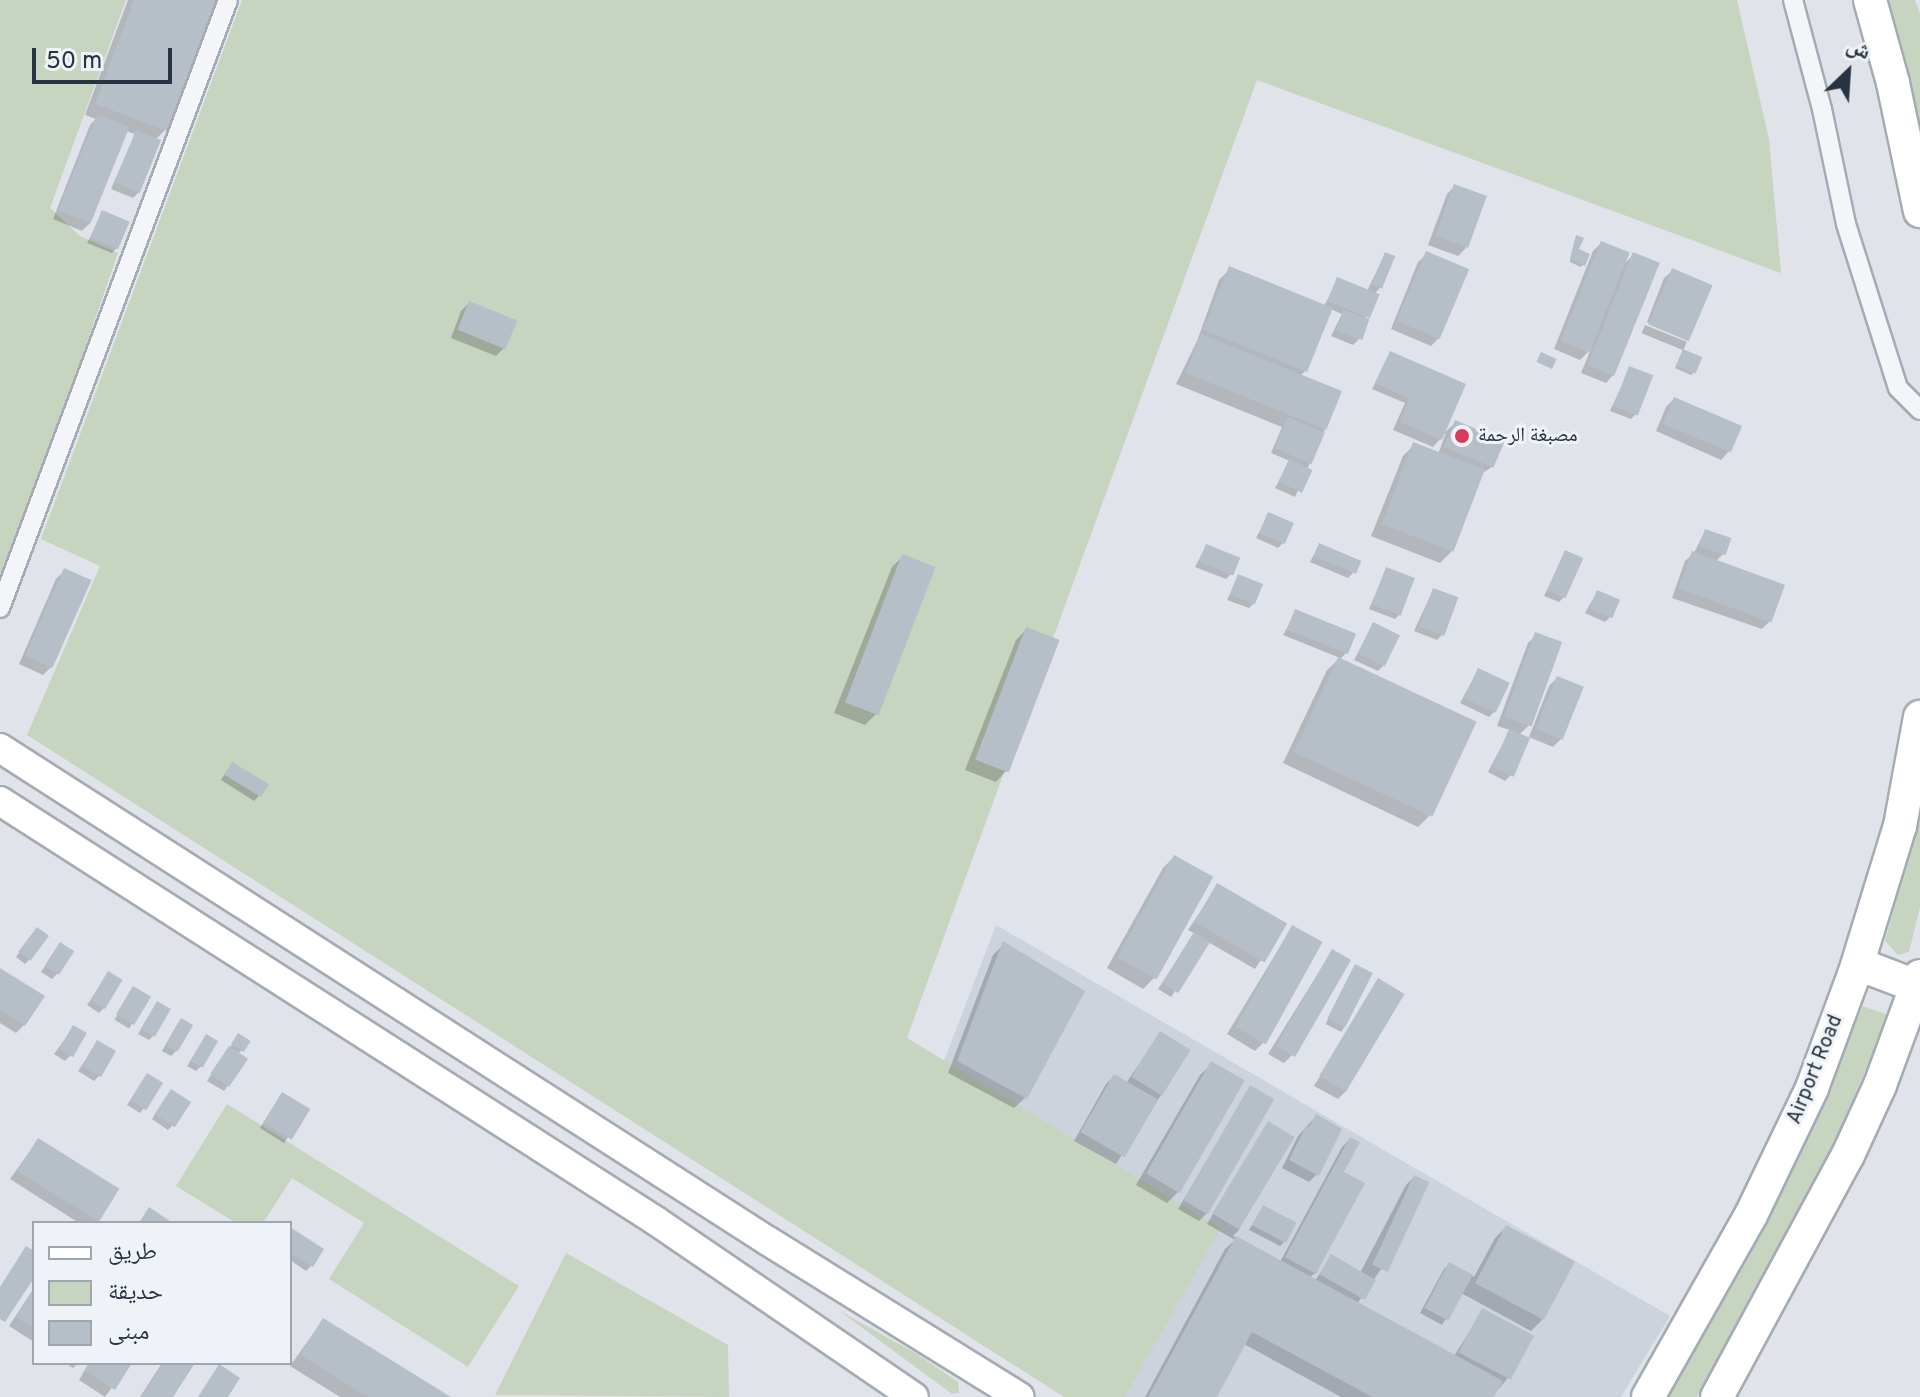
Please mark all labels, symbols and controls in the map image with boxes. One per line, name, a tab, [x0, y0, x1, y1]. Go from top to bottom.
scale bar	[36, 32, 176, 82]
north arrow	[1808, 32, 1888, 112]
text: ش	[1842, 33, 1875, 67]
text: 50 m	[46, 47, 102, 77]
place label: مصبغة الرحمة	[1478, 424, 1578, 448]
marker: مصبغة الرحمة	[1453, 427, 1471, 445]
street label: Airport Road	[1783, 1012, 1849, 1128]
legend	[32, 1221, 292, 1365]
text: طريق	[108, 1238, 157, 1268]
text: حديقة	[108, 1278, 163, 1308]
text: مبنى	[108, 1318, 149, 1348]

